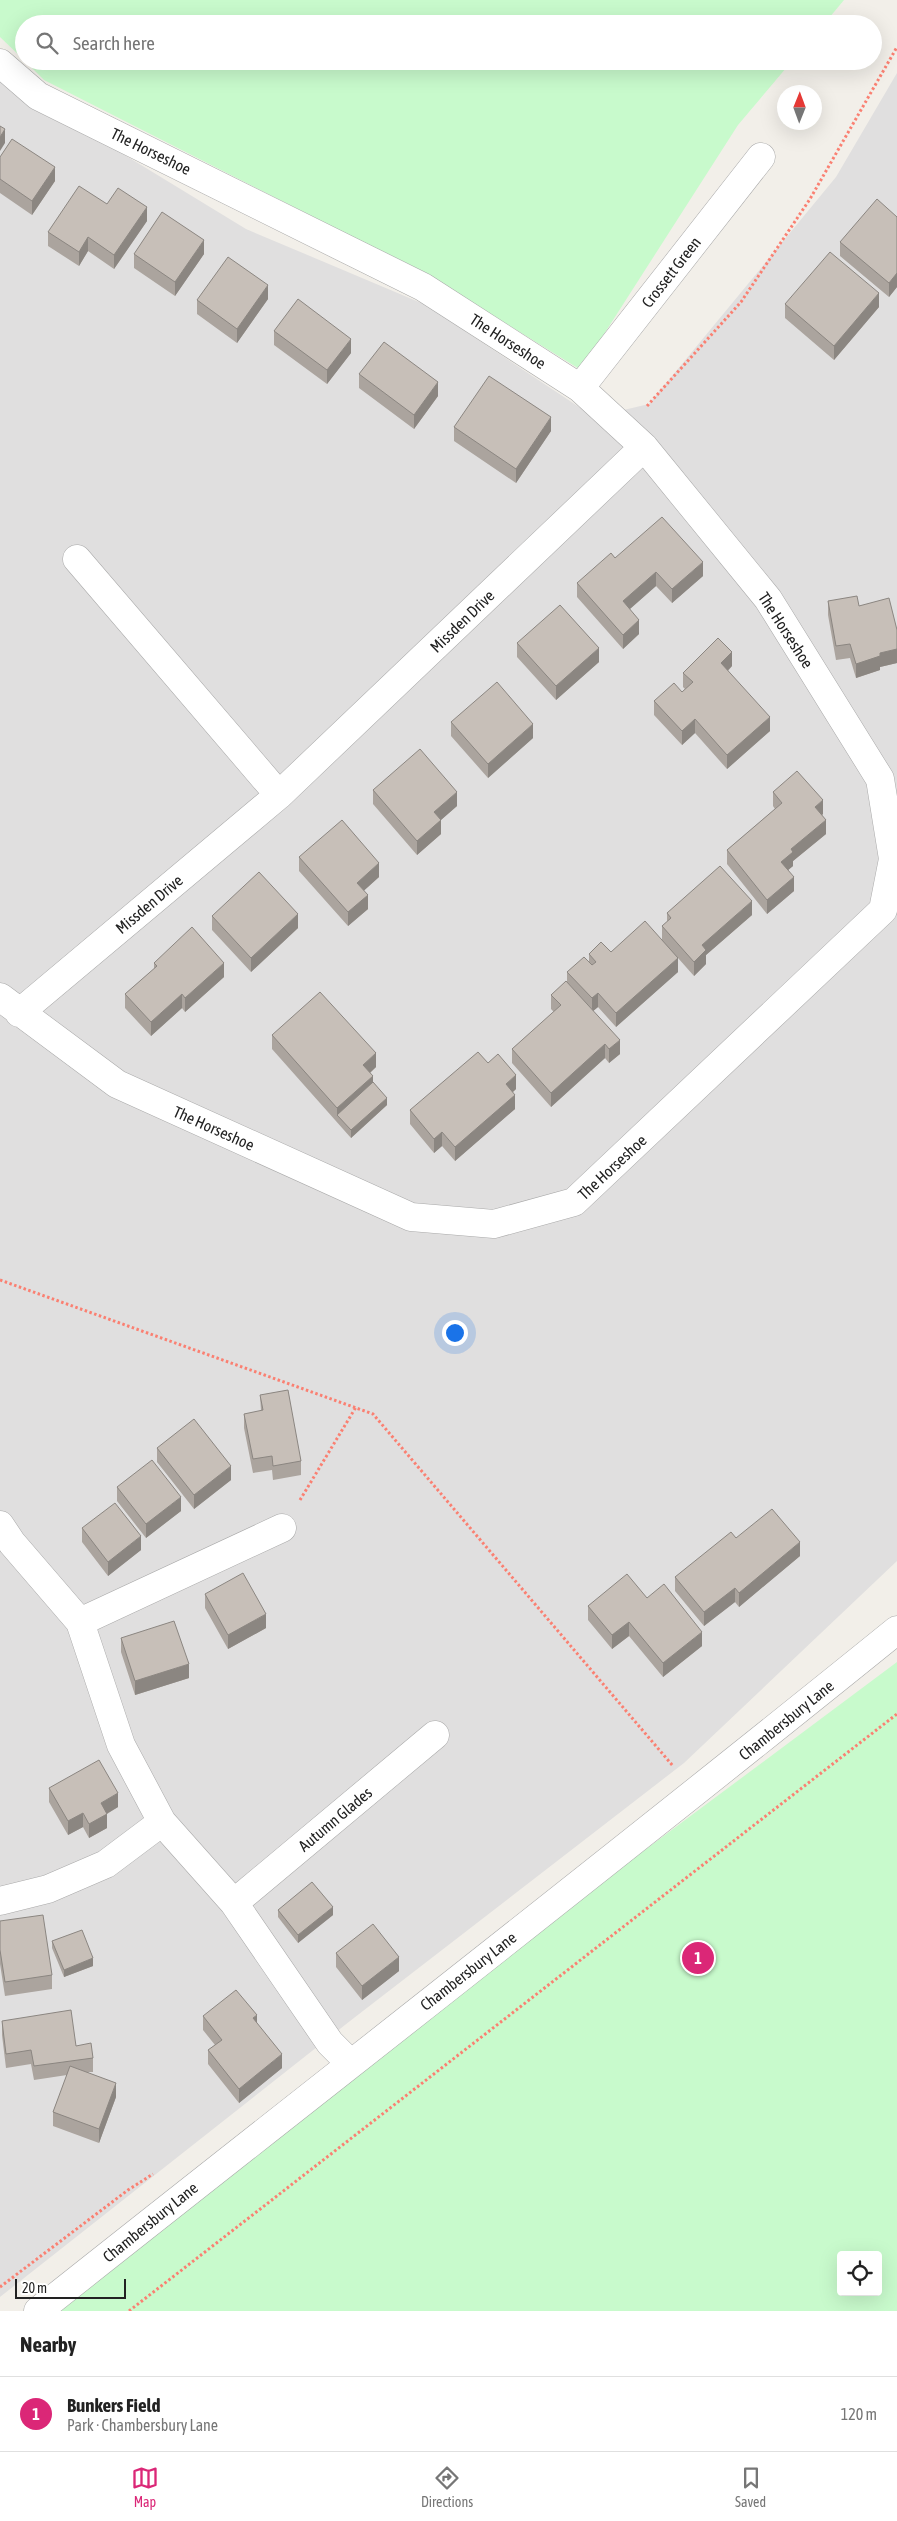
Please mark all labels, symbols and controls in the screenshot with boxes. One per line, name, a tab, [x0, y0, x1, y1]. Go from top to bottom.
search box	[15, 15, 882, 70]
icon: search	[33, 29, 61, 57]
text: Search here	[73, 32, 155, 54]
north arrow	[777, 85, 822, 130]
street label: The Horseshoe	[108, 124, 194, 178]
street label: Crossett Green	[638, 233, 704, 311]
street label: The Horseshoe	[467, 310, 549, 372]
street label: Missden Drive	[426, 586, 498, 656]
street label: The Horseshoe	[755, 589, 817, 671]
street label: Missden Drive	[112, 871, 186, 937]
street label: The Horseshoe	[171, 1102, 257, 1154]
street label: The Horseshoe	[574, 1131, 650, 1203]
your location	[442, 1320, 468, 1346]
street label: Chambersbury Lane	[735, 1676, 838, 1764]
street label: Autumn Glades	[295, 1783, 376, 1855]
street label: Chambersbury Lane	[417, 1928, 520, 2015]
pin: 1	[682, 1939, 714, 1977]
street label: Chambersbury Lane	[99, 2178, 202, 2266]
map controls	[837, 2251, 882, 2296]
button: locate	[837, 2251, 882, 2296]
scale bar	[15, 2276, 126, 2299]
text: 20 m	[22, 2280, 47, 2296]
text: Nearby	[20, 2332, 76, 2356]
text: Bunkers Field	[67, 2394, 160, 2416]
text: 1	[32, 2405, 40, 2423]
text: 120 m	[841, 2405, 877, 2423]
text: Park · Chambersbury Lane	[67, 2416, 218, 2434]
tab: Map	[131, 2464, 159, 2510]
tab: Directions	[421, 2464, 473, 2510]
tab: Saved	[735, 2464, 766, 2510]

